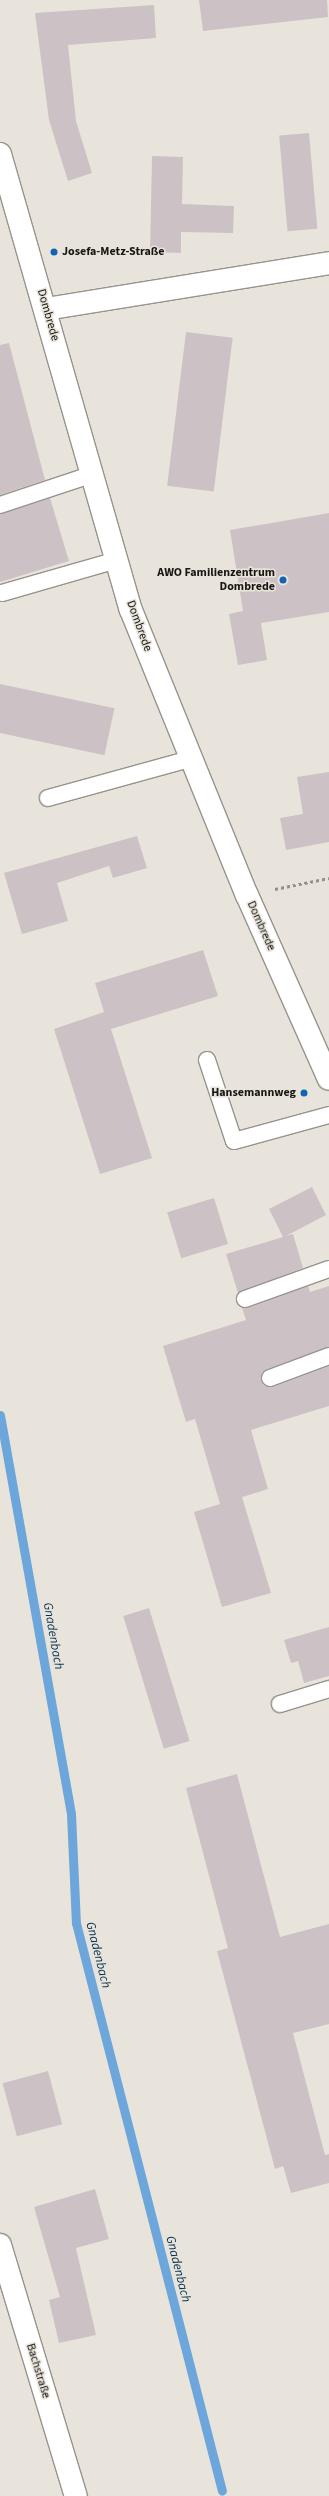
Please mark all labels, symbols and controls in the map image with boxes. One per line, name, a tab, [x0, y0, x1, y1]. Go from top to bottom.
place label: Josefa-Metz-Straße	[62, 245, 165, 259]
marker: Josefa-Metz-Straße	[49, 247, 59, 257]
street label: Dombrede	[34, 288, 62, 342]
place label: AWO Familienzentrum Dombrede	[157, 566, 275, 594]
marker: AWO Familienzentrum Dombrede	[278, 575, 288, 585]
street label: Dombrede	[123, 599, 155, 653]
street label: Dombrede	[244, 899, 278, 953]
place label: Hansemannweg	[211, 1086, 296, 1100]
marker: Hansemannweg	[299, 1088, 309, 1098]
water label: Gnadenbach	[39, 1601, 67, 1671]
water label: Gnadenbach	[82, 1920, 114, 1990]
water label: Gnadenbach	[162, 2234, 194, 2304]
street label: Bachstraße	[23, 2342, 53, 2400]

